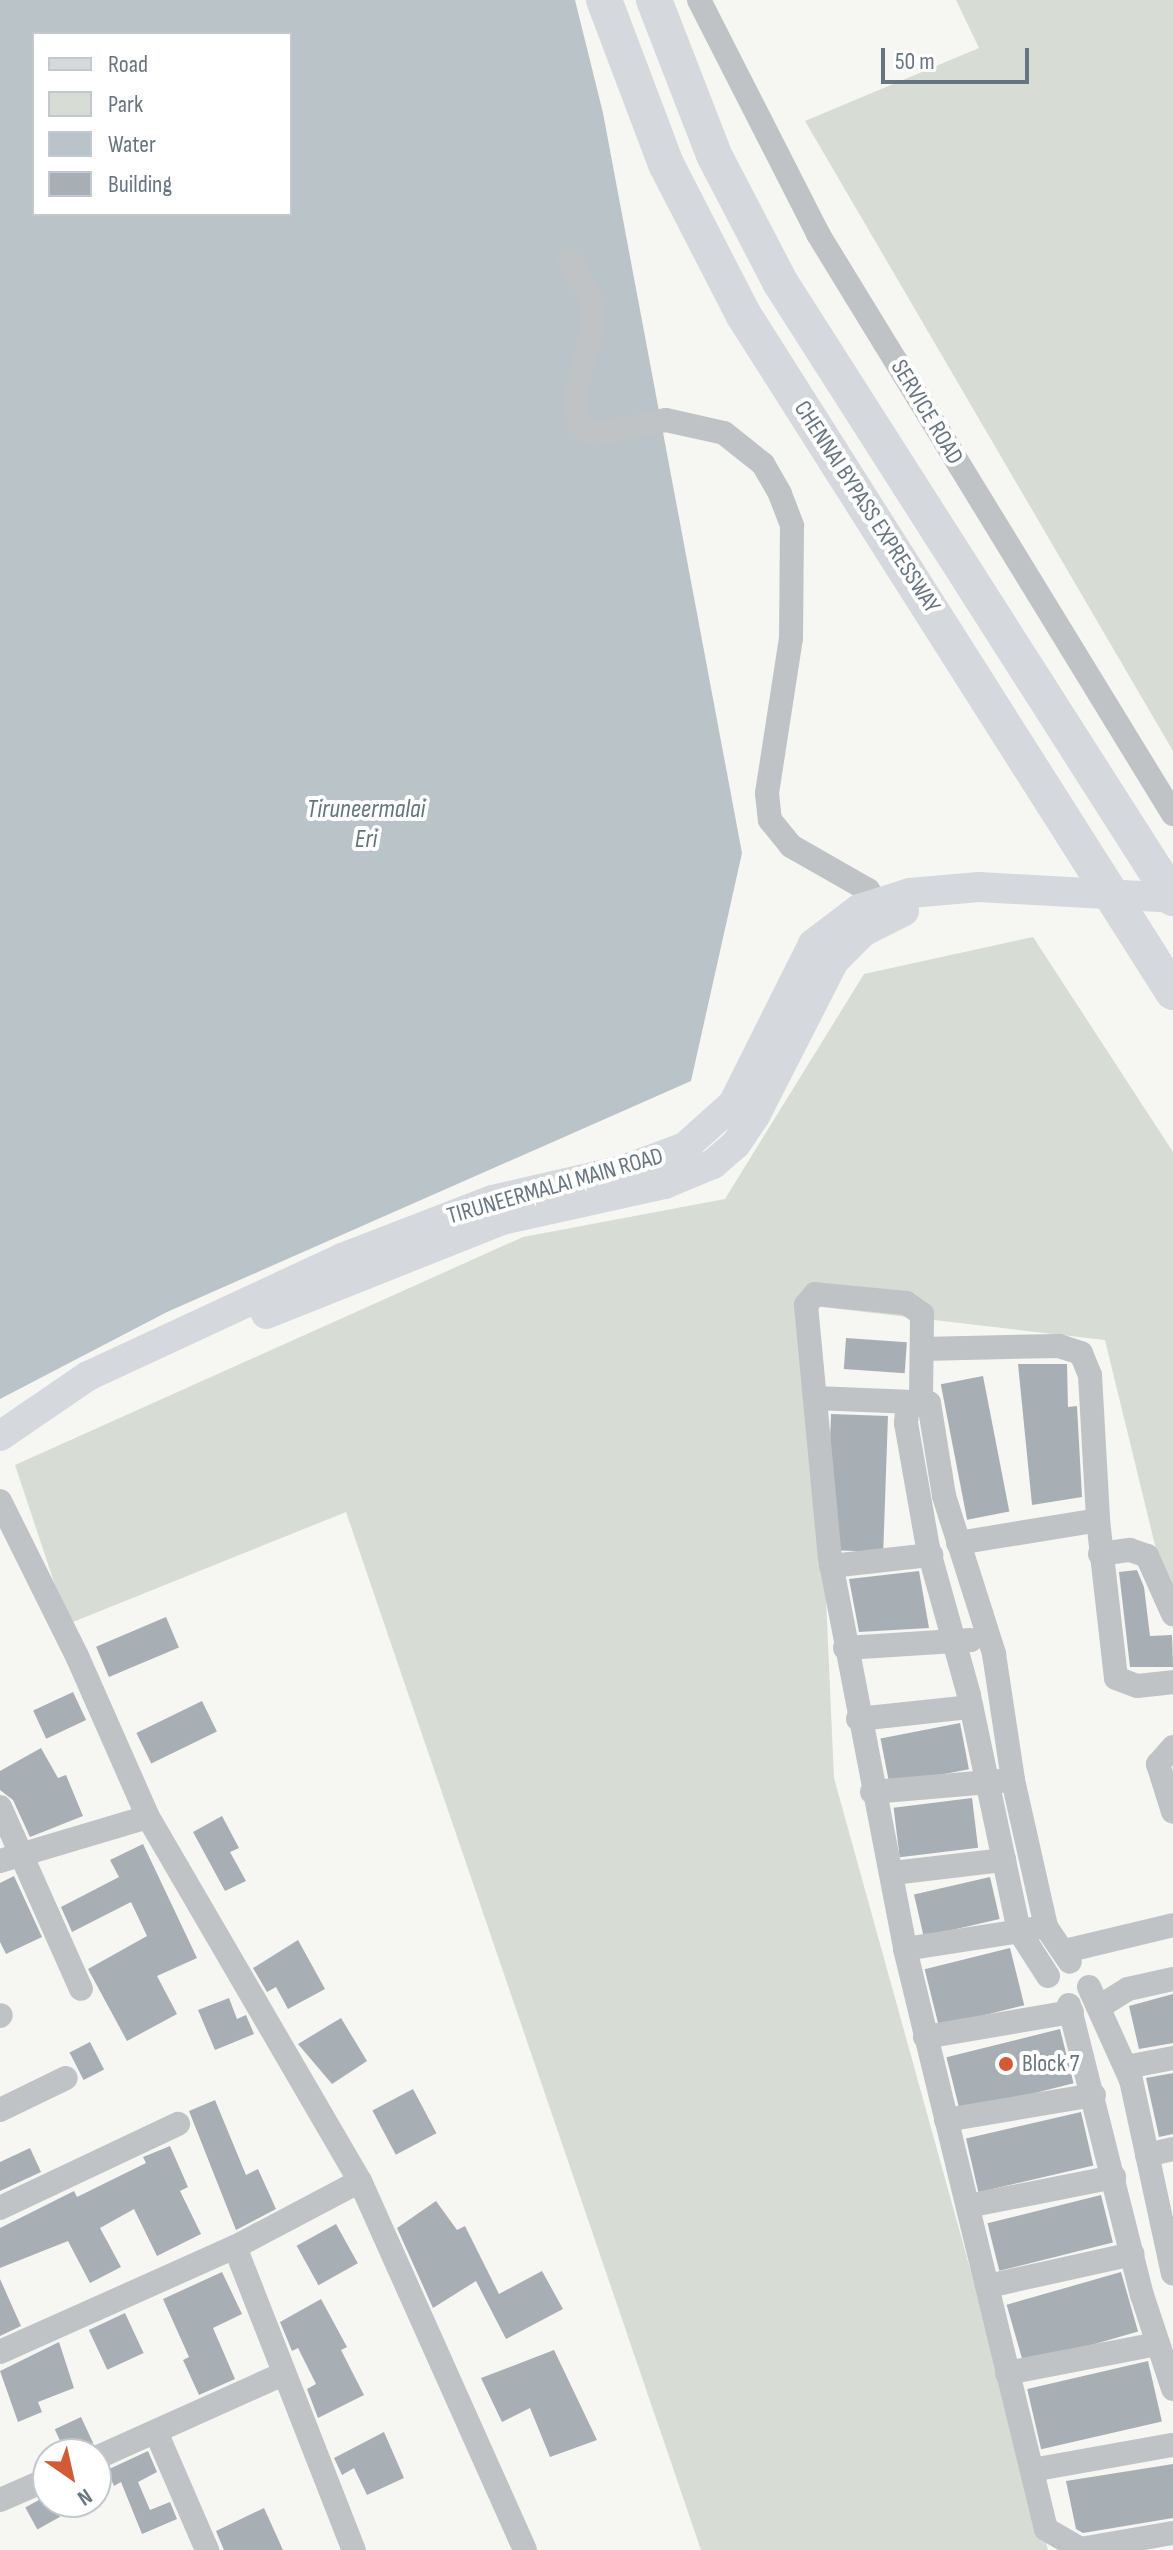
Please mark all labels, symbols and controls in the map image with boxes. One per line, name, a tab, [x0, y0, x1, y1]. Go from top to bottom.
legend	[32, 32, 292, 216]
scale bar	[885, 32, 1033, 82]
text: 50 m	[895, 47, 935, 76]
text: Road	[108, 50, 148, 79]
text: Park	[108, 90, 143, 119]
text: Water	[108, 130, 156, 159]
text: Building	[108, 170, 172, 199]
street label: SERVICE ROAD	[885, 355, 969, 469]
street label: CHENNAI BYPASS EXPRESSWAY	[788, 396, 946, 618]
water label: Tiruneermalai Eri	[307, 794, 425, 856]
street label: TIRUNEERMALAI MAIN ROAD	[444, 1141, 666, 1231]
place label: Block 7	[1022, 2050, 1079, 2078]
marker: Block 7	[997, 2055, 1015, 2073]
north arrow	[32, 2438, 112, 2518]
text: N	[72, 2482, 97, 2511]

